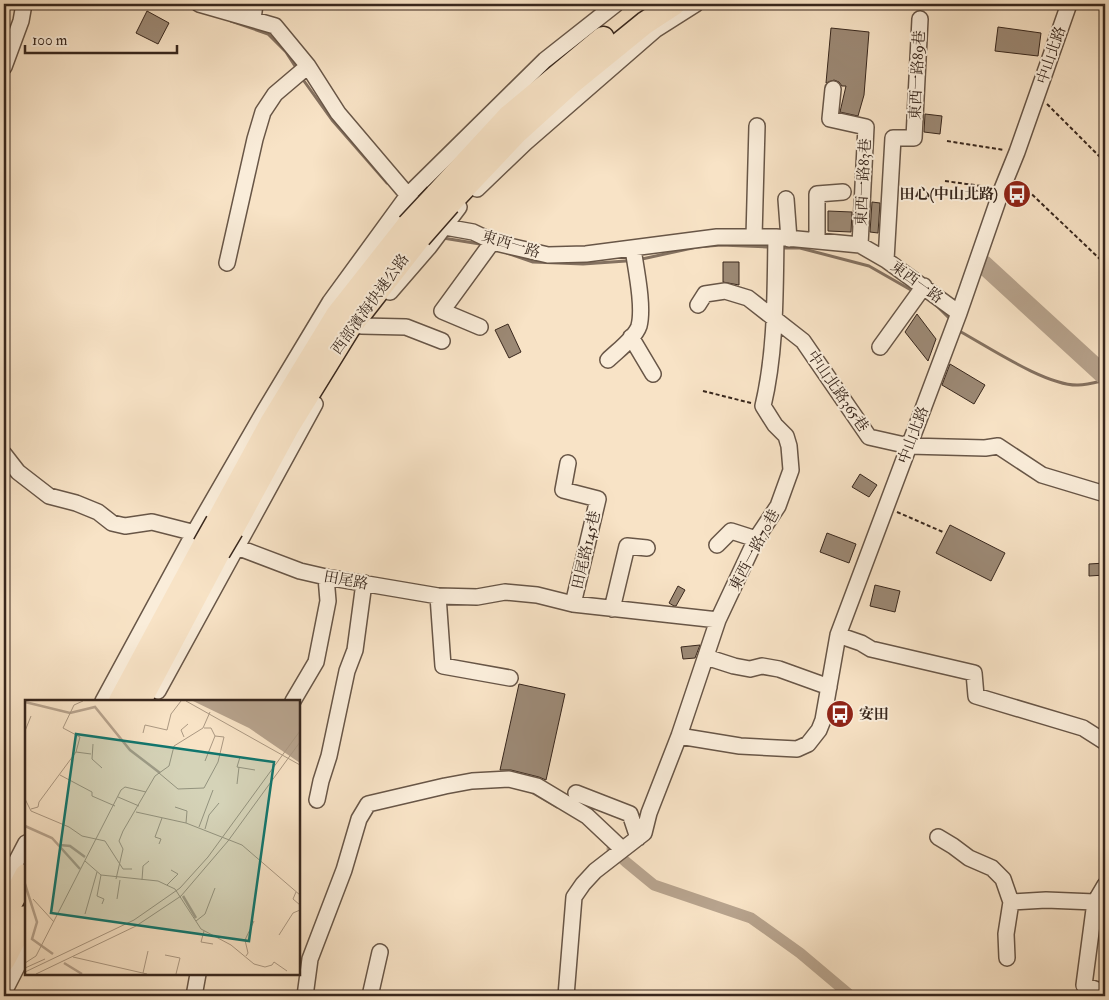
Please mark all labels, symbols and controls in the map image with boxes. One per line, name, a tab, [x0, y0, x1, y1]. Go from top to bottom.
scale bar	[25, 22, 178, 54]
street label: 中山北路	[1033, 24, 1070, 87]
street label: 東西一路89巷	[906, 30, 929, 120]
text: 100 m	[32, 31, 68, 50]
street label: 東西一路83巷	[852, 138, 875, 226]
bus stop icon: 田心(中山北路)	[1002, 179, 1032, 209]
place label: 田心(中山北路)	[900, 185, 998, 204]
street label: 東西一路	[479, 227, 542, 262]
street label: 西部濱海快速公路	[327, 250, 413, 358]
street label: 東西一路	[887, 257, 947, 308]
street label: 中山北路365巷	[803, 347, 873, 436]
street label: 中山北路	[894, 404, 933, 467]
street label: 東西一路70巷	[725, 506, 784, 594]
street label: 田尾路145巷	[568, 509, 605, 591]
street label: 田尾路	[322, 567, 370, 594]
bus stop icon: 安田	[825, 699, 855, 729]
inset map	[25, 700, 300, 975]
place label: 安田	[859, 705, 889, 724]

